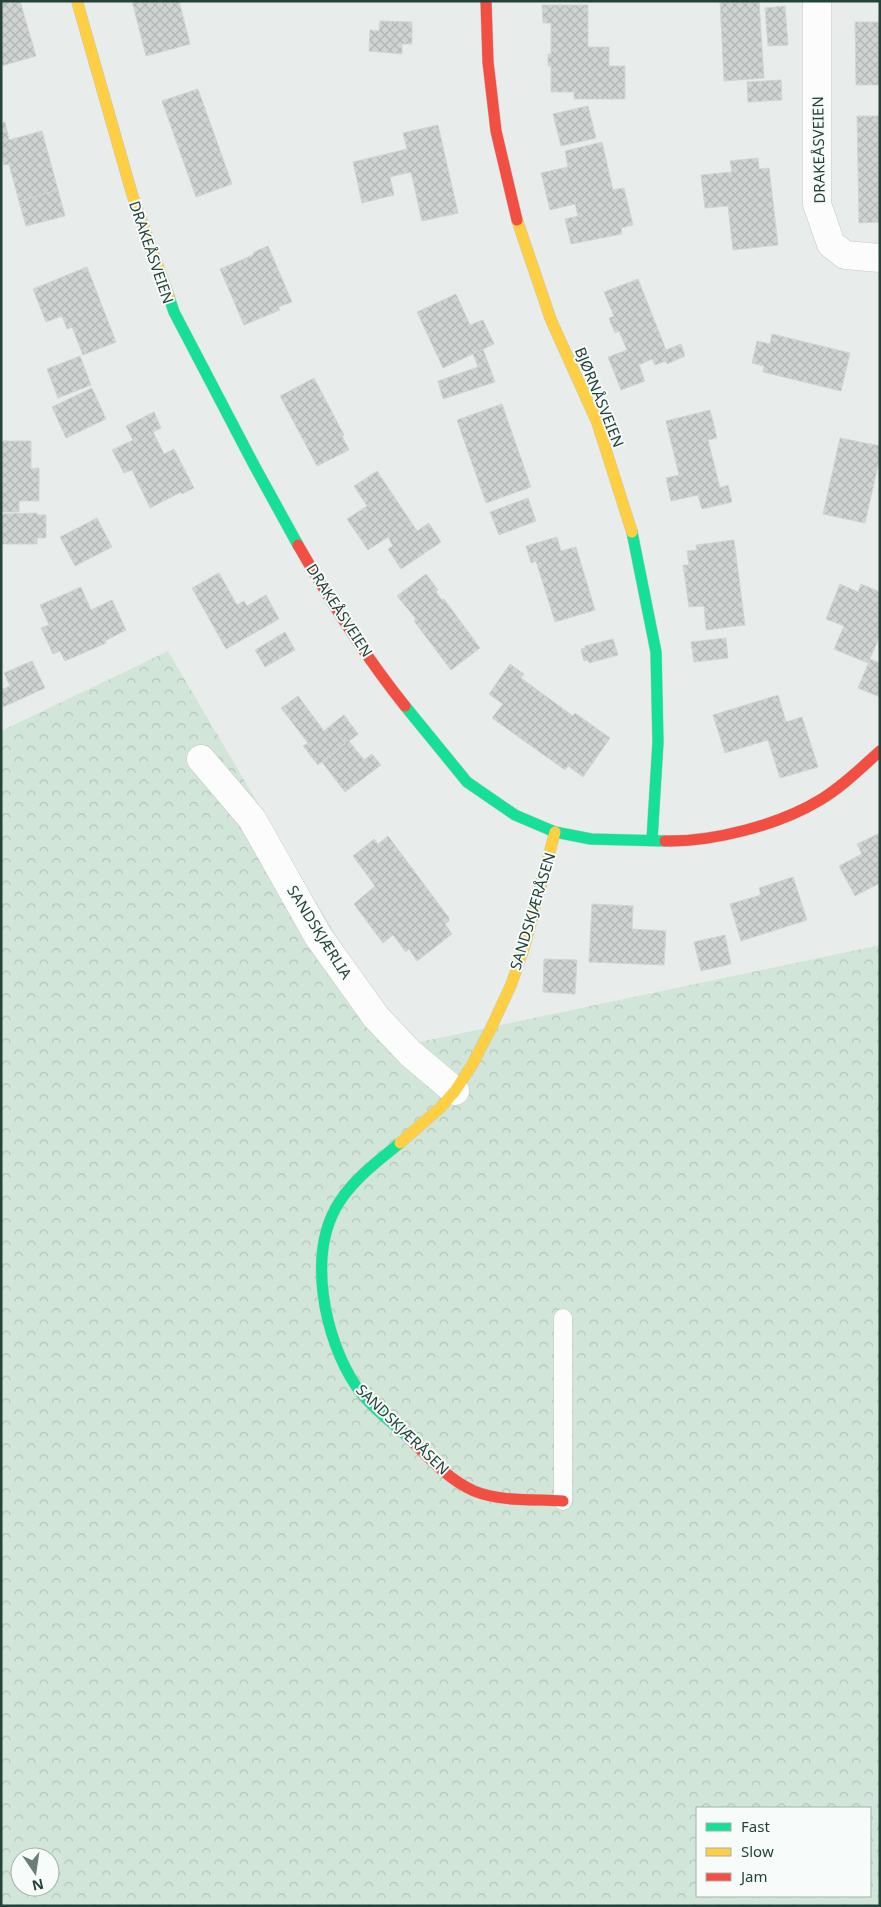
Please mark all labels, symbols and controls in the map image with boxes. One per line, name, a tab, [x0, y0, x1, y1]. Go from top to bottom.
street label: DRAKEÅSVEIEN	[807, 96, 829, 204]
street label: DRAKEÅSVEIEN	[125, 198, 179, 306]
street label: BJØRNÅSVEIEN	[571, 344, 629, 450]
street label: DRAKEÅSVEIEN	[302, 559, 378, 661]
street label: SANDSKJÆRÅSEN	[505, 850, 559, 972]
street label: SANDSKJÆRLIA	[283, 881, 357, 983]
street label: SANDSKJÆRÅSEN	[352, 1379, 454, 1479]
legend	[696, 1807, 871, 1897]
text: Fast	[741, 1816, 770, 1836]
text: Slow	[741, 1841, 774, 1861]
north arrow	[10, 1847, 60, 1897]
text: Jam	[739, 1866, 768, 1886]
text: N	[30, 1875, 46, 1896]

